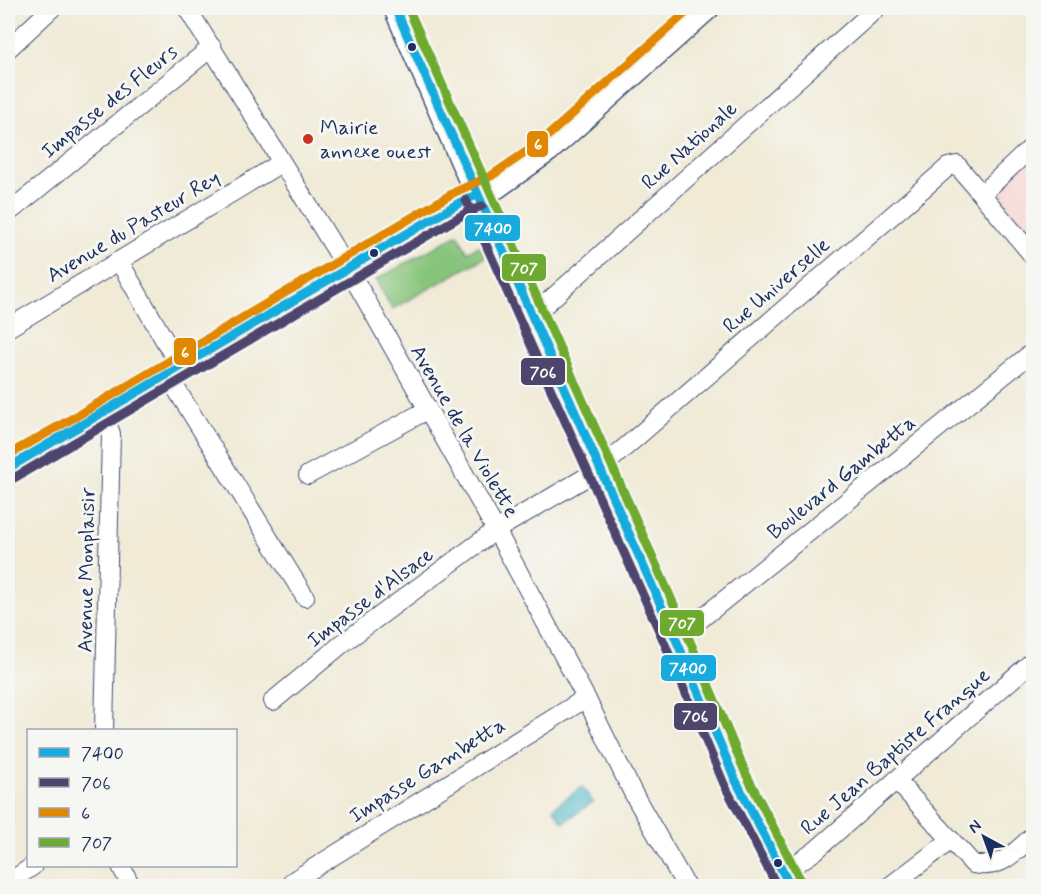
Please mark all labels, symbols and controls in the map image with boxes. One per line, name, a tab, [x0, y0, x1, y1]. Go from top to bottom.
street label: Impasse des Fleurs	[36, 38, 184, 165]
unlabelled marker	[406, 41, 418, 53]
street label: Rue Nationale	[636, 95, 744, 196]
place label: Mairie annexe ouest	[320, 114, 432, 166]
line badge: 6	[526, 130, 549, 158]
marker: Mairie annexe ouest	[301, 132, 315, 146]
text: 6	[534, 135, 542, 156]
street label: Avenue du Pasteur Rey	[42, 164, 225, 290]
line badge: 7400	[464, 214, 521, 242]
text: 7400	[474, 219, 512, 240]
street label: Rue Universelle	[717, 231, 836, 340]
unlabelled marker	[368, 247, 380, 259]
line badge: 707	[501, 253, 547, 282]
text: 707	[510, 259, 538, 280]
line badge: 6	[173, 337, 197, 366]
street label: Avenue de la Violette	[403, 340, 525, 523]
text: 6	[181, 343, 189, 364]
line badge: 706	[520, 357, 566, 386]
text: 706	[530, 363, 557, 384]
street label: Boulevard Gambetta	[762, 409, 922, 546]
street label: Avenue Monplaisir	[72, 487, 102, 653]
street label: Impasse d'Alsace	[302, 541, 440, 655]
line badge: 707	[659, 609, 705, 637]
text: 707	[668, 614, 696, 635]
line badge: 7400	[660, 654, 717, 682]
text: 7400	[669, 659, 707, 680]
street label: Rue Jean Baptiste Franque	[795, 662, 996, 842]
line badge: 706	[673, 702, 718, 731]
text: 706	[682, 707, 709, 728]
street label: Impasse Gambetta	[344, 711, 511, 830]
legend	[27, 729, 237, 867]
text: 7400	[81, 742, 124, 766]
text: 706	[81, 772, 111, 796]
text: 6	[81, 802, 90, 826]
north arrow	[954, 807, 1014, 867]
text: N	[964, 815, 986, 838]
text: 707	[81, 832, 112, 856]
unlabelled marker	[772, 857, 784, 869]

